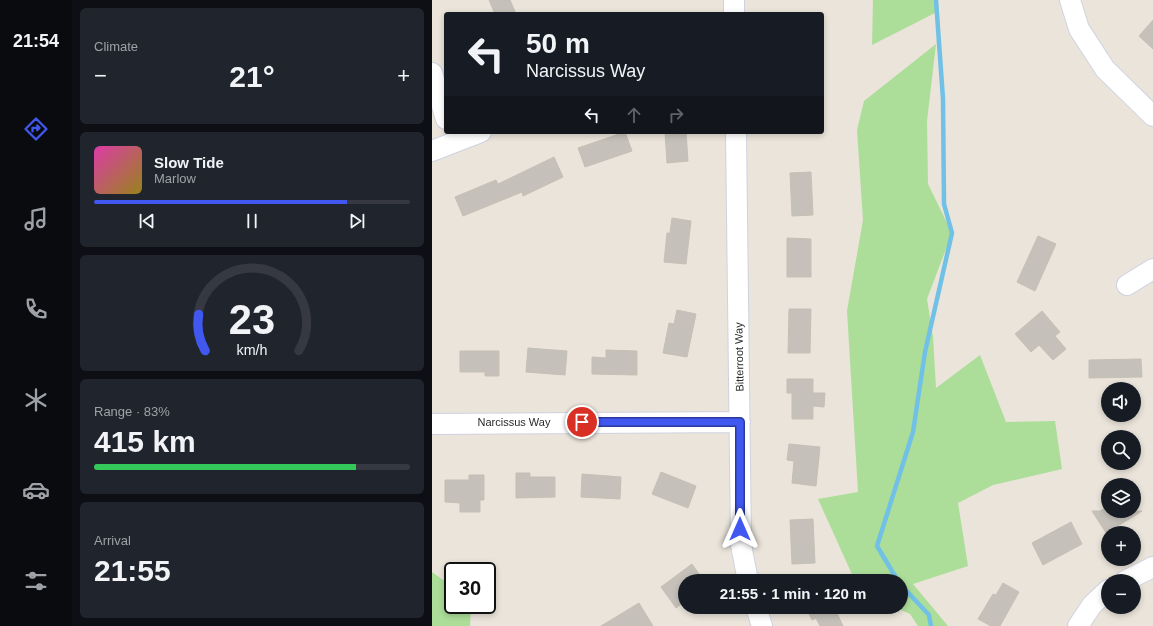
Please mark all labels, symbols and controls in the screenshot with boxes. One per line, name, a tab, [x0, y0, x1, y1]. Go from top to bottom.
icon: left	[460, 28, 512, 80]
text: 50 m	[526, 28, 590, 59]
text: 21:54	[13, 31, 59, 51]
text: Climate	[94, 39, 138, 54]
text: 21°	[229, 60, 275, 93]
text: Narcissus Way	[526, 61, 645, 81]
text: −	[94, 63, 107, 88]
text: +	[397, 63, 410, 88]
icon: left	[581, 104, 603, 126]
icon: ahead	[623, 104, 645, 126]
icon: right	[665, 104, 687, 126]
icon: directions	[22, 115, 50, 143]
text: Slow Tide	[154, 154, 224, 171]
text: Marlow	[154, 171, 196, 186]
icon: music	[22, 205, 50, 233]
icon: previous	[136, 210, 158, 232]
icon: pause	[241, 210, 263, 232]
icon: next	[346, 210, 368, 232]
icon: phone	[22, 295, 50, 323]
text: 23	[229, 296, 275, 343]
street label: Bitterroot Way	[732, 322, 746, 392]
text: km/h	[237, 342, 268, 358]
map controls	[1101, 382, 1141, 614]
button: sound	[1101, 382, 1141, 422]
icon: climate	[22, 386, 50, 414]
text: Range · 83%	[94, 404, 170, 419]
pin	[565, 405, 599, 439]
icon: arrive	[571, 411, 593, 433]
street label: Narcissus Way	[478, 416, 551, 428]
text: 415 km	[94, 425, 196, 458]
button: search	[1101, 430, 1141, 470]
icon: car	[22, 476, 50, 504]
button: layers	[1101, 478, 1141, 518]
position arrow	[719, 508, 761, 550]
button: +	[1101, 526, 1141, 566]
text: Arrival	[94, 533, 131, 548]
text: 21:55	[94, 554, 171, 587]
speed limit sign: 30	[444, 562, 496, 614]
icon: filters	[22, 567, 50, 595]
button: −	[1101, 574, 1141, 614]
text: 21:55 · 1 min · 120 m	[720, 585, 866, 602]

